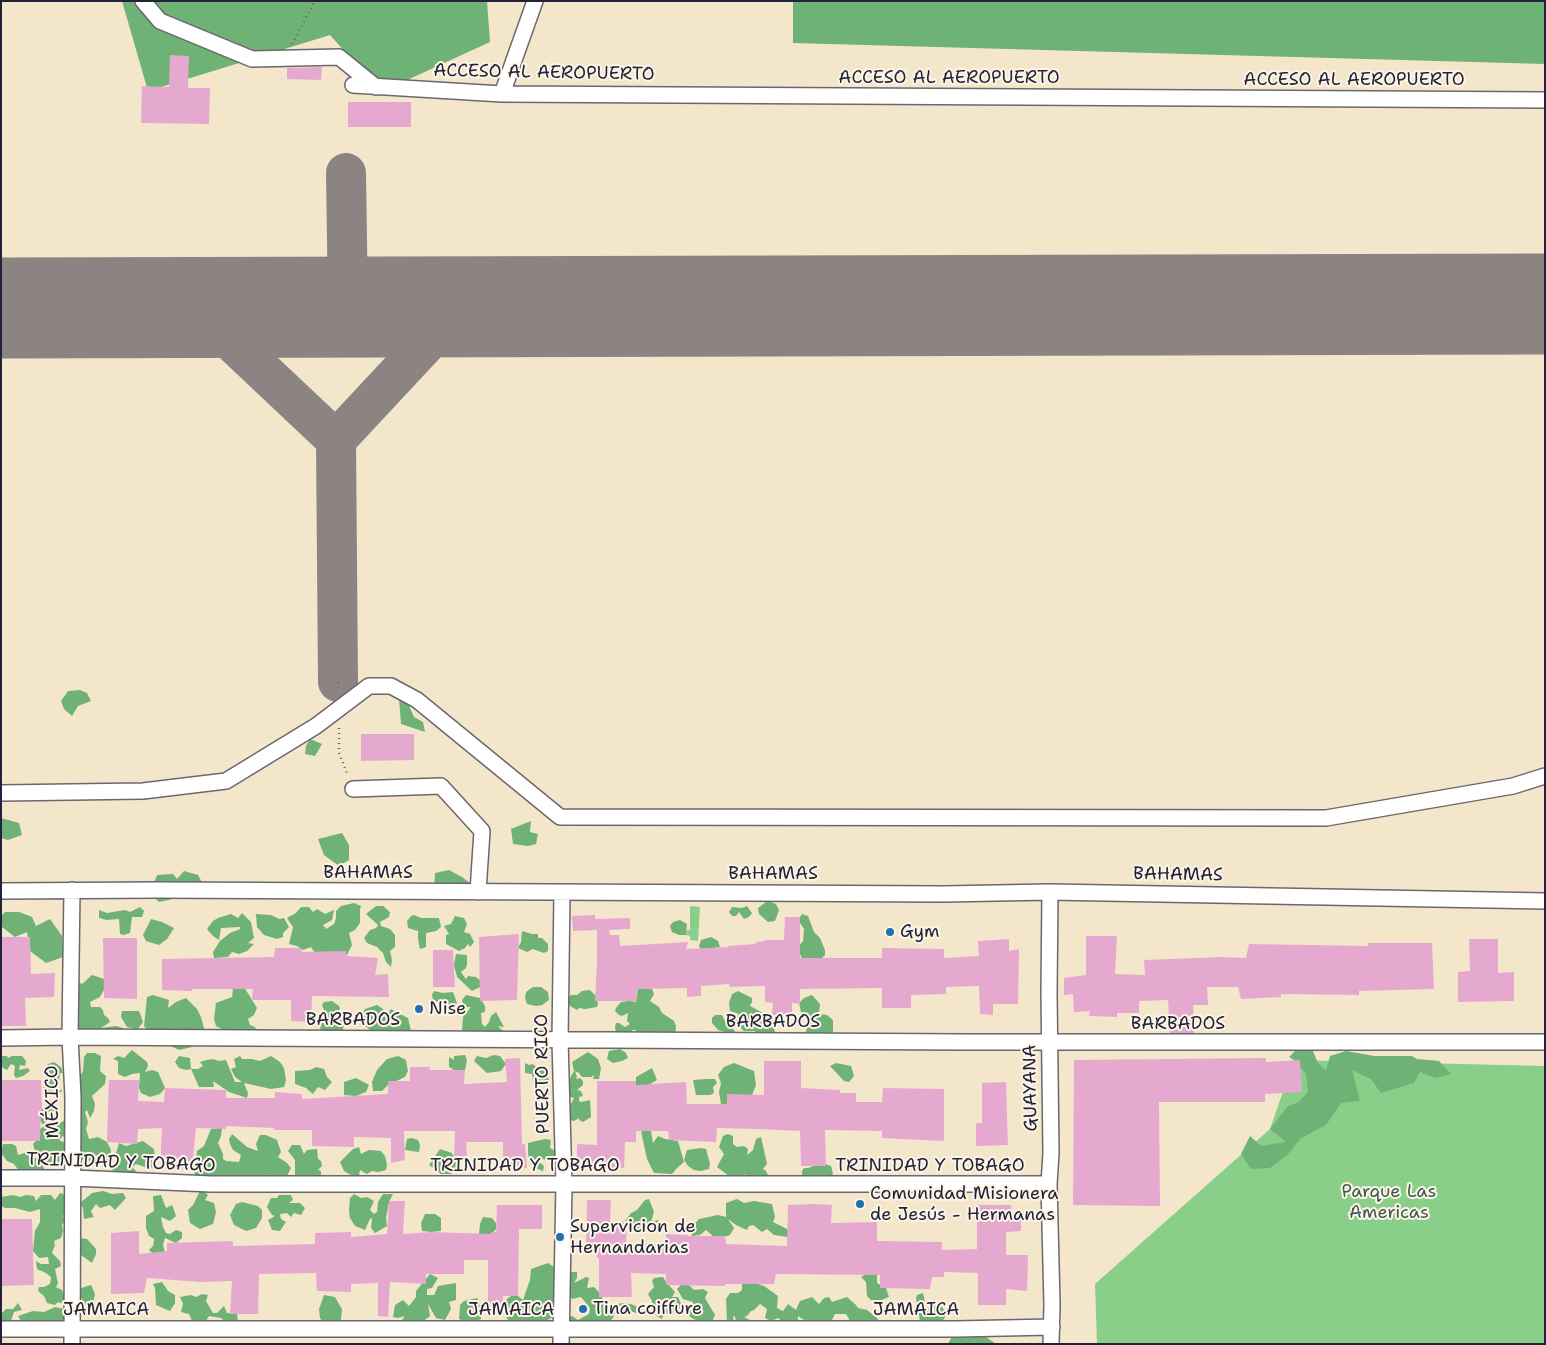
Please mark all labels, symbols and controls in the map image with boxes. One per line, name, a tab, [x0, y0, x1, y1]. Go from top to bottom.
street label: ACCESO AL AEROPUERTO	[433, 60, 655, 86]
street label: ACCESO AL AEROPUERTO	[838, 67, 1060, 89]
street label: ACCESO AL AEROPUERTO	[1243, 69, 1465, 91]
street label: BAHAMAS	[323, 862, 413, 884]
street label: BAHAMAS	[728, 863, 818, 885]
street label: BAHAMAS	[1133, 863, 1223, 887]
place label: Gym	[900, 921, 939, 943]
marker: Gym	[884, 926, 896, 938]
place label: Nise	[429, 998, 466, 1020]
marker: Nise	[413, 1003, 425, 1015]
street label: BARBADOS	[306, 1009, 400, 1031]
street label: BARBADOS	[726, 1011, 820, 1033]
street label: BARBADOS	[1131, 1013, 1225, 1035]
street label: PUERTO RICO	[531, 1014, 555, 1134]
street label: GUAYANA	[1019, 1044, 1043, 1132]
street label: MÉXICO	[42, 1065, 64, 1139]
street label: TRINIDAD Y TOBAGO	[26, 1149, 216, 1177]
street label: TRINIDAD Y TOBAGO	[430, 1155, 620, 1177]
street label: TRINIDAD Y TOBAGO	[835, 1155, 1025, 1177]
park label: Parque Las Americas	[1342, 1181, 1436, 1224]
place label: Comunidad Misionera de Jesús - Hermanas	[870, 1183, 1058, 1226]
marker: Comunidad Misionera de Jesús - Hermanas	[854, 1198, 866, 1210]
place label: Supervicion de Hernandarias	[570, 1216, 696, 1258]
marker: Supervicion de Hernandarias	[554, 1231, 566, 1243]
place label: Tina coiffure	[593, 1298, 702, 1320]
street label: JAMAICA	[63, 1299, 149, 1321]
street label: JAMAICA	[468, 1299, 554, 1321]
street label: JAMAICA	[873, 1299, 959, 1321]
marker: Tina coiffure	[577, 1303, 589, 1315]

